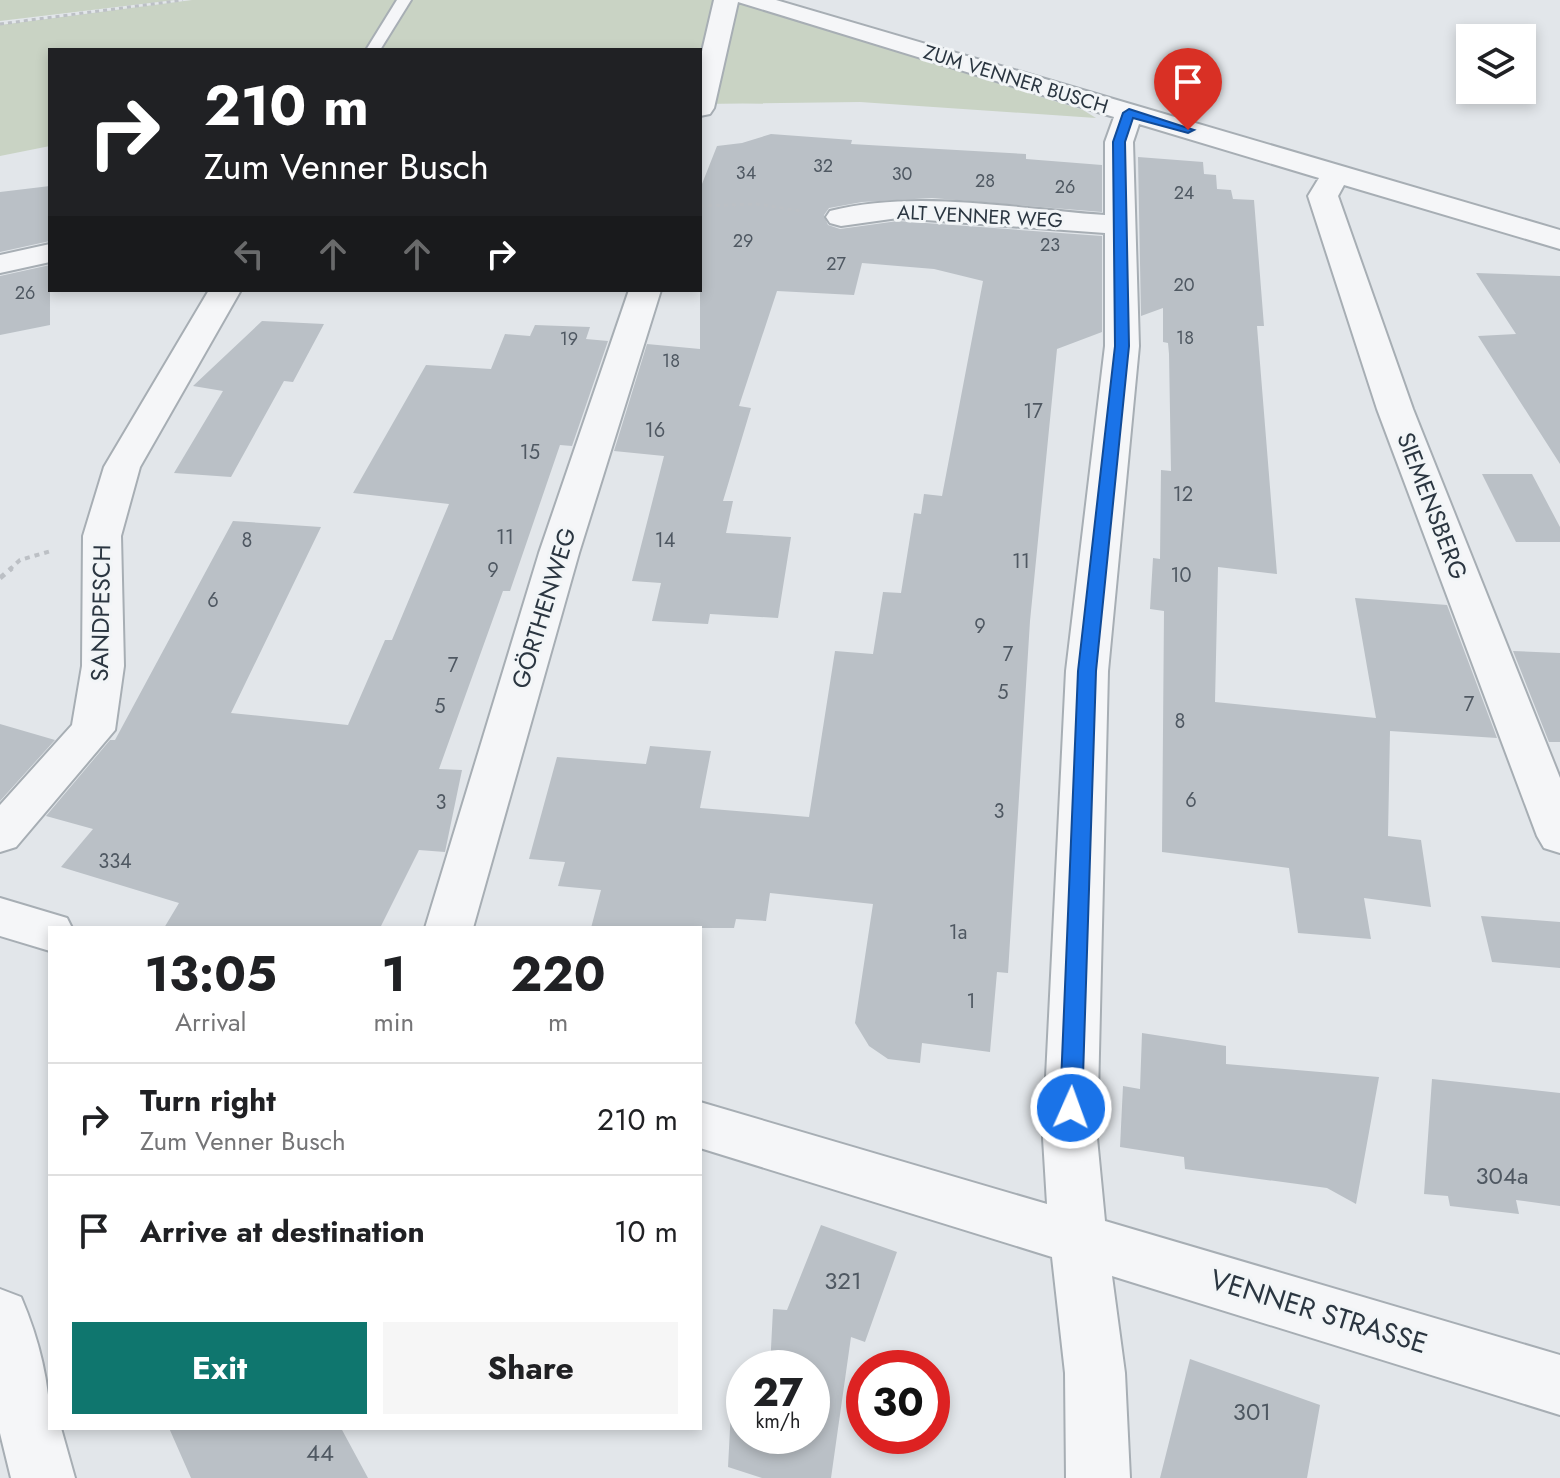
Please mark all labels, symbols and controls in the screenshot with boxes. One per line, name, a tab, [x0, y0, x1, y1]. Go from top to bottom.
map controls	[1456, 24, 1536, 104]
button: layers	[1456, 24, 1536, 104]
street label: ZUM VENNER BUSCH	[920, 38, 1112, 121]
pin	[1154, 48, 1222, 130]
icon: arrive	[1166, 60, 1210, 104]
text: 210 m	[204, 65, 369, 146]
icon: right	[72, 80, 176, 184]
text: Zum Venner Busch	[204, 140, 489, 192]
house number: 32	[813, 153, 833, 179]
house number: 34	[736, 160, 756, 186]
house number: 30	[892, 161, 913, 187]
house number: 28	[975, 168, 995, 194]
house number: 26	[1055, 174, 1075, 200]
house number: 24	[1174, 180, 1194, 206]
street label: ALT VENNER WEG	[896, 198, 1064, 235]
house number: 29	[733, 228, 753, 254]
icon: left	[227, 232, 271, 276]
icon: ahead	[311, 232, 355, 276]
icon: ahead	[395, 232, 439, 276]
icon: right	[479, 232, 523, 276]
house number: 23	[1040, 232, 1060, 258]
house number: 27	[826, 251, 846, 277]
house number: 20	[1173, 272, 1195, 298]
house number: 26	[15, 280, 35, 306]
house number: 18	[1176, 325, 1194, 351]
house number: 19	[560, 326, 578, 352]
house number: 18	[662, 348, 680, 374]
house number: 17	[1023, 397, 1043, 426]
house number: 16	[645, 416, 665, 445]
street label: SIEMENSBERG	[1388, 427, 1477, 585]
house number: 15	[520, 438, 540, 467]
house number: 12	[1173, 480, 1193, 509]
house number: 11	[496, 523, 514, 552]
street label: GÖRTHENWEG	[502, 523, 585, 693]
house number: 8	[242, 526, 252, 555]
house number: 14	[655, 526, 676, 555]
street label: SANDPESCH	[82, 544, 119, 682]
house number: 11	[1012, 547, 1030, 576]
house number: 9	[487, 556, 499, 585]
house number: 10	[1171, 561, 1192, 590]
house number: 6	[207, 586, 219, 615]
house number: 9	[974, 612, 986, 641]
house number: 7	[1003, 640, 1014, 669]
house number: 7	[448, 651, 459, 680]
house number: 5	[997, 678, 1009, 707]
house number: 7	[1464, 690, 1475, 719]
house number: 5	[434, 692, 446, 721]
house number: 8	[1175, 707, 1185, 736]
house number: 6	[1185, 786, 1197, 815]
house number: 3	[436, 788, 447, 817]
house number: 3	[994, 797, 1005, 826]
house number: 334	[98, 847, 132, 876]
house number: 1a	[949, 918, 967, 947]
text: 13:05	[145, 940, 277, 1009]
text: 1	[382, 940, 406, 1009]
text: 220	[511, 940, 605, 1009]
house number: 1	[967, 987, 976, 1016]
text: Arrival	[175, 1003, 247, 1041]
text: min	[373, 1003, 414, 1041]
text: m	[548, 1003, 568, 1041]
position arrow	[1029, 1066, 1113, 1150]
text: Turn right	[140, 1079, 276, 1122]
icon: right	[72, 1097, 116, 1141]
text: 210 m	[597, 1098, 678, 1141]
text: Zum Venner Busch	[140, 1122, 346, 1160]
house number: 304a	[1475, 1158, 1529, 1193]
icon: arrive	[72, 1209, 116, 1253]
text: Arrive at destination	[140, 1210, 425, 1253]
text: 10 m	[614, 1210, 678, 1253]
street label: VENNER STRASSE	[1205, 1259, 1433, 1364]
house number: 321	[824, 1263, 862, 1298]
button: Exit	[72, 1322, 367, 1414]
button: Share	[383, 1322, 678, 1414]
speed limit sign: 30	[846, 1350, 950, 1454]
text: 27	[753, 1363, 803, 1421]
house number: 301	[1233, 1394, 1271, 1429]
text: km/h	[755, 1407, 801, 1436]
house number: 44	[306, 1435, 334, 1470]

